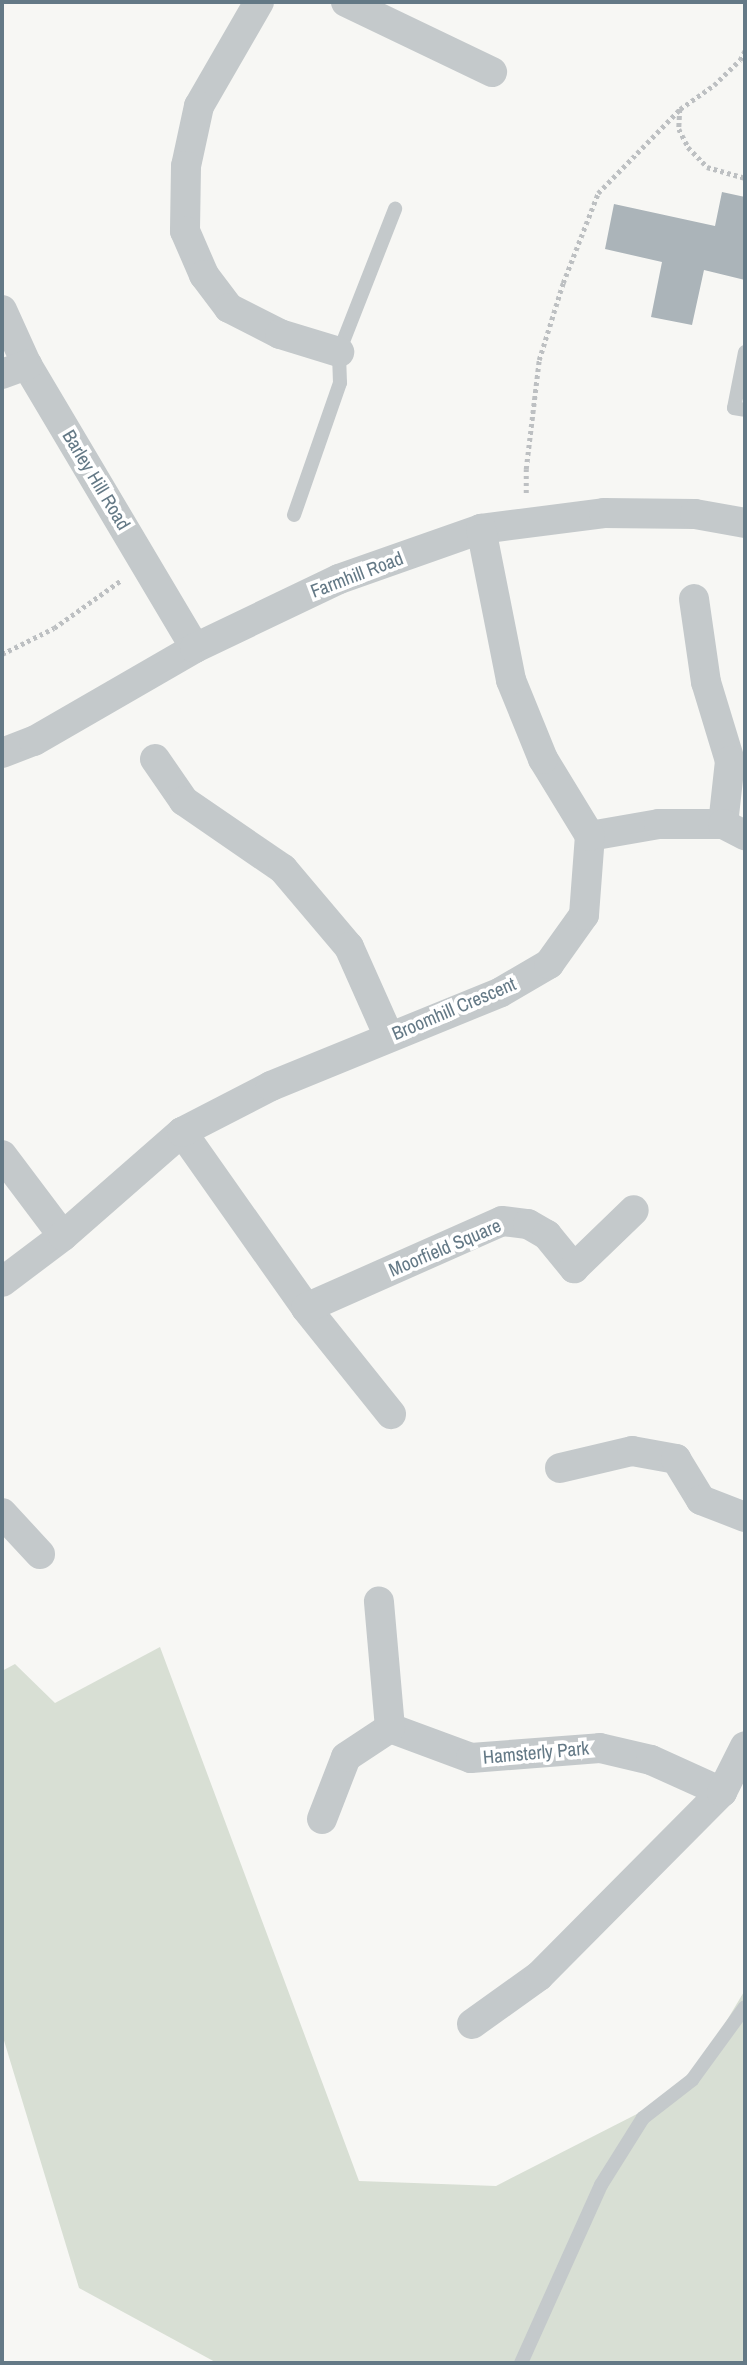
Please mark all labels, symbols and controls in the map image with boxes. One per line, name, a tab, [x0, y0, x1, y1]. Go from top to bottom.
street label: Barley Hill Road	[57, 426, 135, 534]
street label: Farmhill Road	[308, 547, 406, 603]
street label: Broomhill Crescent	[389, 973, 519, 1045]
street label: Moorfield Square	[386, 1214, 504, 1282]
street label: Hamsterly Park	[482, 1737, 590, 1769]

